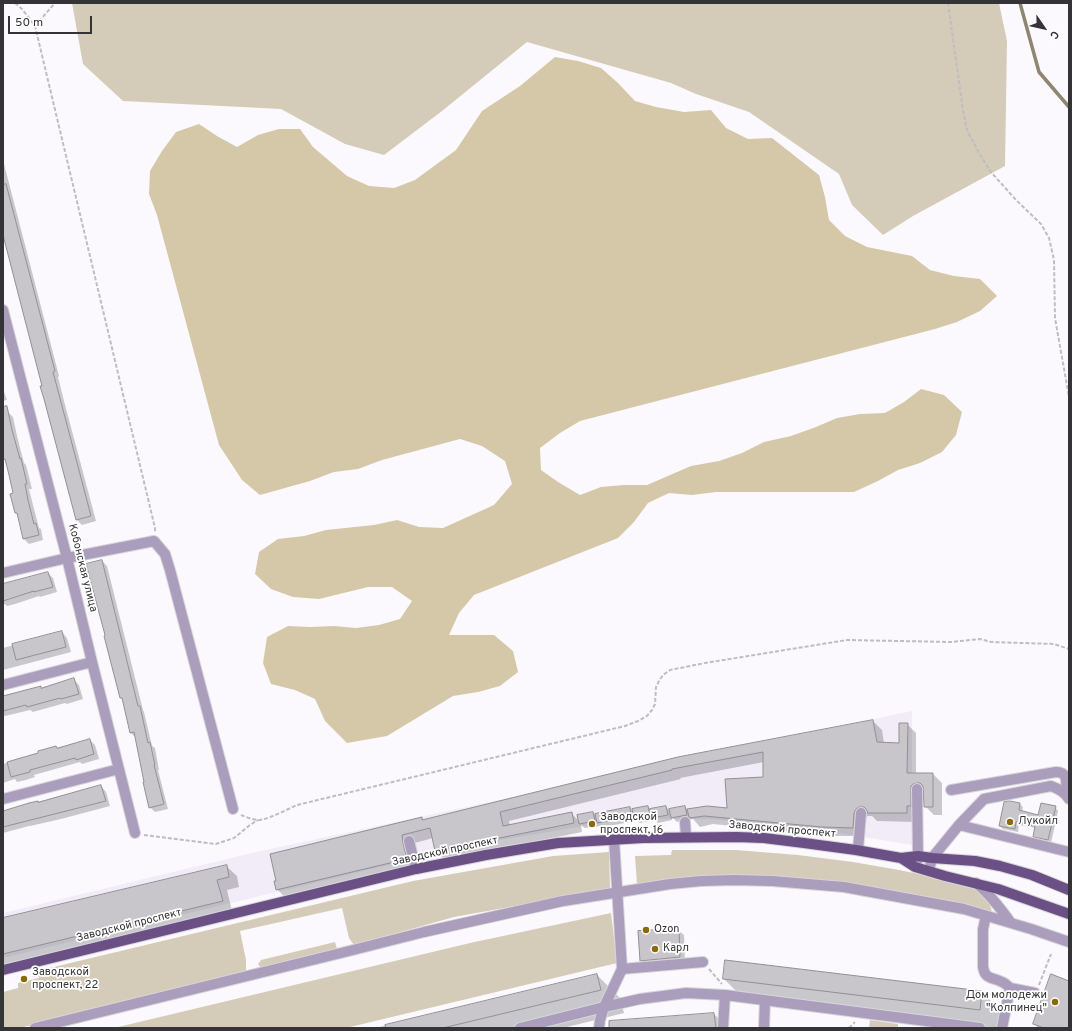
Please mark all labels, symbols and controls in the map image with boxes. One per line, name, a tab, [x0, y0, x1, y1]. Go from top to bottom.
scale bar	[10, 8, 94, 34]
north arrow	[1024, 8, 1064, 48]
text: 50 m	[15, 15, 43, 31]
text: С	[1046, 28, 1062, 42]
street label: Кобонская улица	[65, 523, 99, 613]
place label: Заводской проспект, 16	[600, 811, 663, 837]
place label: Лукойл	[1018, 815, 1058, 829]
marker: Лукойл	[1005, 817, 1015, 827]
marker: Заводской проспект, 16	[587, 819, 597, 829]
street label: Заводской проспект	[728, 819, 836, 841]
street label: Заводской проспект	[391, 834, 499, 870]
street label: Заводской проспект	[75, 907, 183, 945]
place label: Ozon	[654, 923, 680, 937]
marker: Ozon	[641, 925, 651, 935]
place label: Карл	[663, 942, 689, 956]
marker: Карл	[650, 944, 660, 954]
place label: Заводской проспект, 22	[32, 966, 98, 992]
marker: Заводской проспект, 22	[19, 974, 29, 984]
place label: Дом молодежи "Колпинец"	[966, 989, 1047, 1015]
marker: Дом молодежи "Колпинец"	[1050, 997, 1060, 1007]

